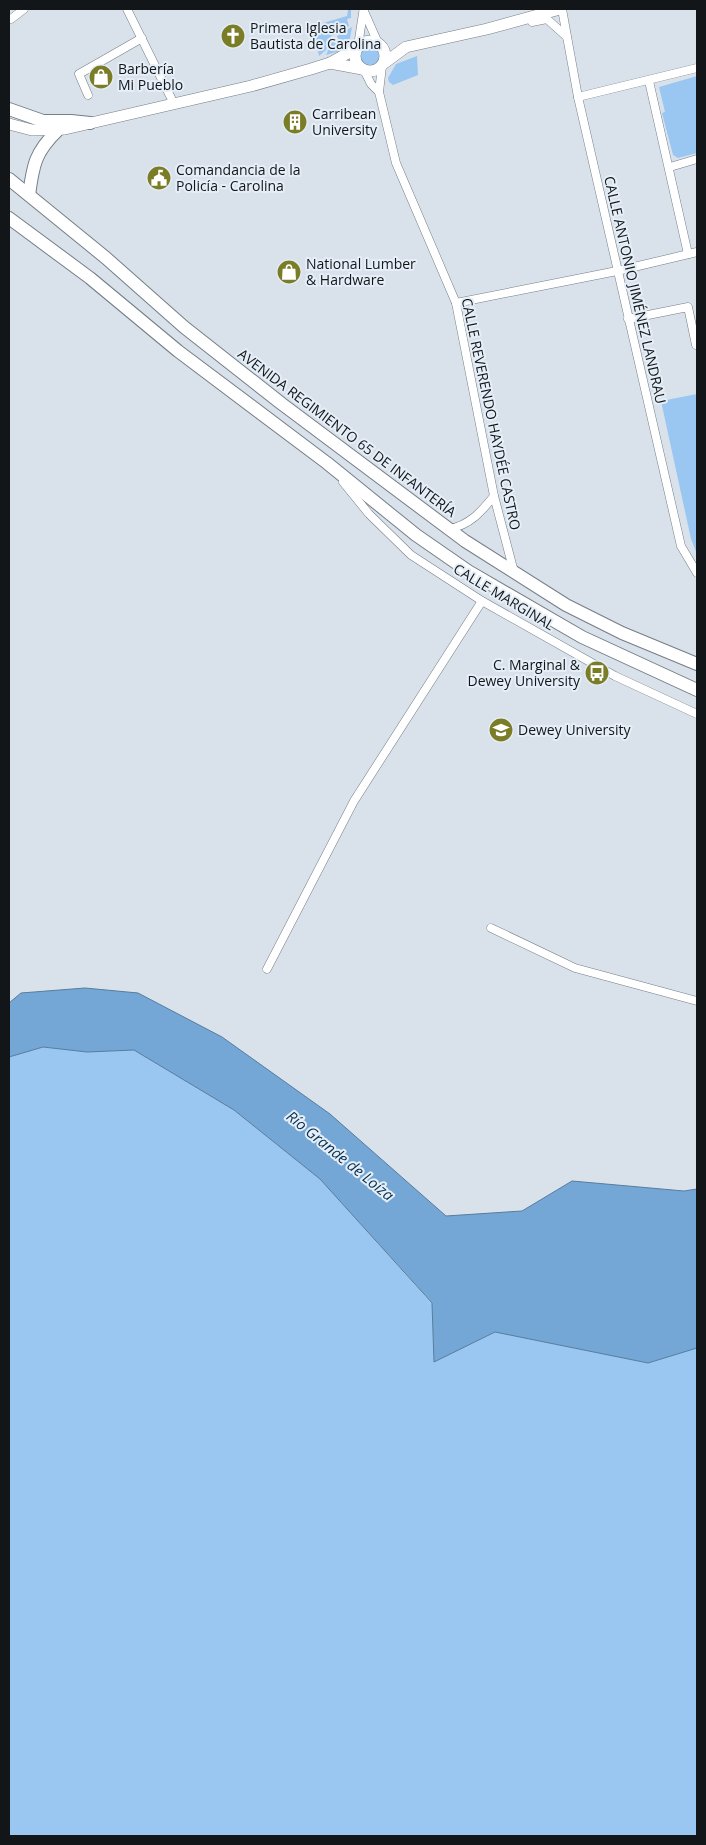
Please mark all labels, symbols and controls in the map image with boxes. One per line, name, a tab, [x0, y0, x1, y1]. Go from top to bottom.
place label: Primera Iglesia Bautista de Carolina	[250, 18, 381, 53]
church icon: Primera Iglesia Bautista de Carolina	[220, 23, 246, 49]
place label: Barbería Mi Pueblo	[118, 59, 183, 94]
shop icon: Barbería Mi Pueblo	[88, 64, 114, 90]
place label: Carribean University	[312, 104, 378, 139]
building icon: Carribean University	[282, 109, 308, 135]
place label: Comandancia de la Policía - Carolina	[176, 160, 301, 195]
public building icon: Comandancia de la Policía - Carolina	[146, 165, 172, 191]
street label: CALLE ANTONIO JIMÉNEZ LANDRAU	[600, 174, 671, 406]
place label: National Lumber & Hardware	[306, 254, 416, 289]
shop icon: National Lumber & Hardware	[276, 259, 302, 285]
street label: CALLE REVERENDO HAYDÉE CASTRO	[458, 296, 525, 532]
street label: AVENIDA REGIMIENTO 65 DE INFANTERÍA	[234, 344, 460, 521]
street label: CALLE MARGINAL	[450, 559, 558, 634]
place label: C. Marginal & Dewey University	[468, 655, 581, 690]
bus stop icon: C. Marginal & Dewey University	[584, 660, 610, 686]
school or university icon: Dewey University	[488, 717, 514, 743]
place label: Dewey University	[518, 720, 631, 739]
water label: Río Grande de Loíza	[283, 1106, 399, 1205]

